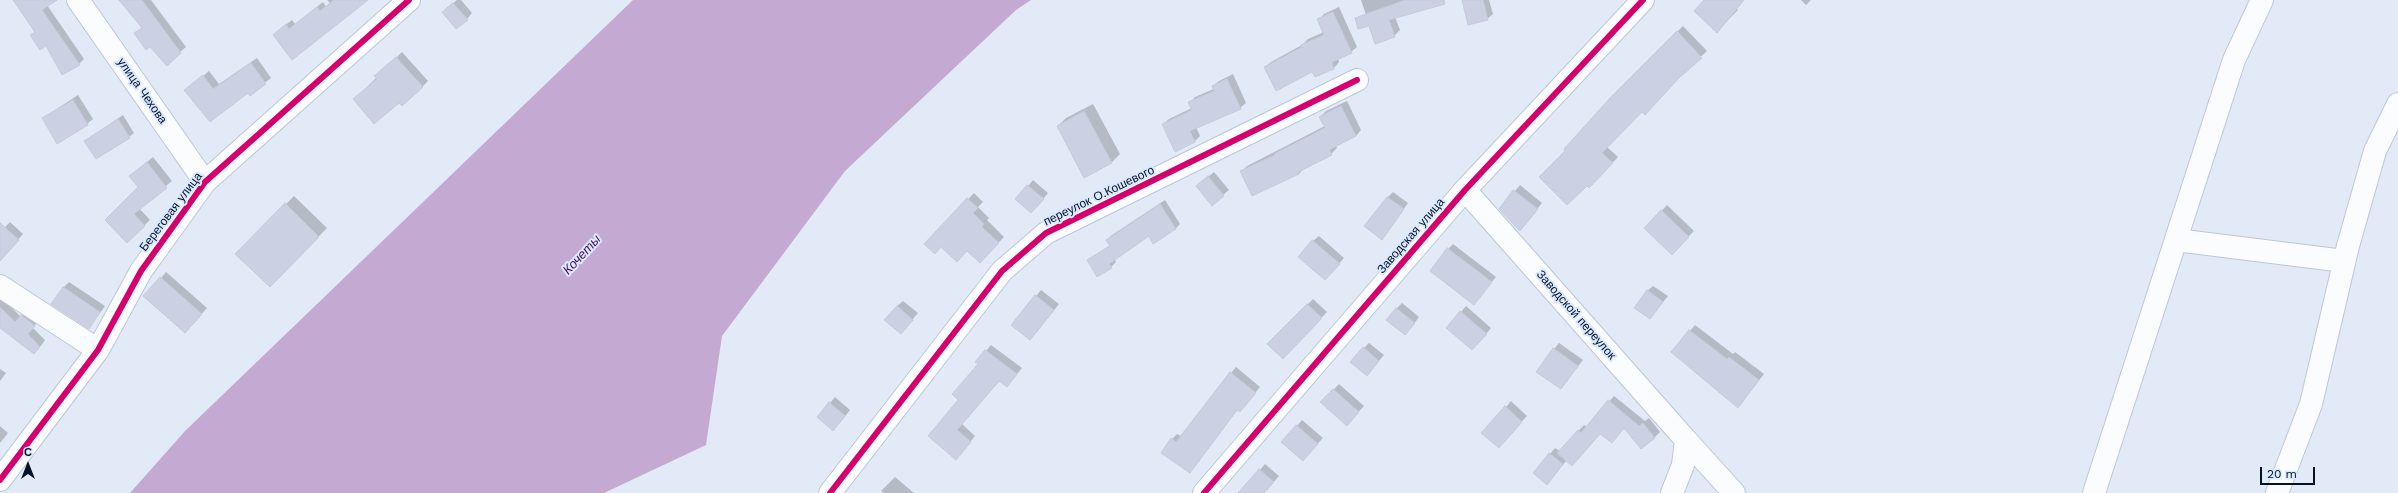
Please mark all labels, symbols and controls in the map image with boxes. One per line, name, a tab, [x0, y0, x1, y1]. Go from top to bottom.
street label: улица Чехова	[114, 55, 170, 127]
street label: переулок О.Кошевого	[1041, 163, 1157, 229]
street label: Береговая улица	[137, 170, 205, 254]
street label: Заводская улица	[1374, 195, 1448, 277]
water label: Кочеты	[560, 232, 604, 278]
street label: Заводской переулок	[1533, 267, 1619, 363]
north arrow	[8, 445, 48, 485]
text: С	[24, 446, 32, 459]
scale bar	[2262, 459, 2317, 485]
text: 20 m	[2267, 467, 2297, 481]

